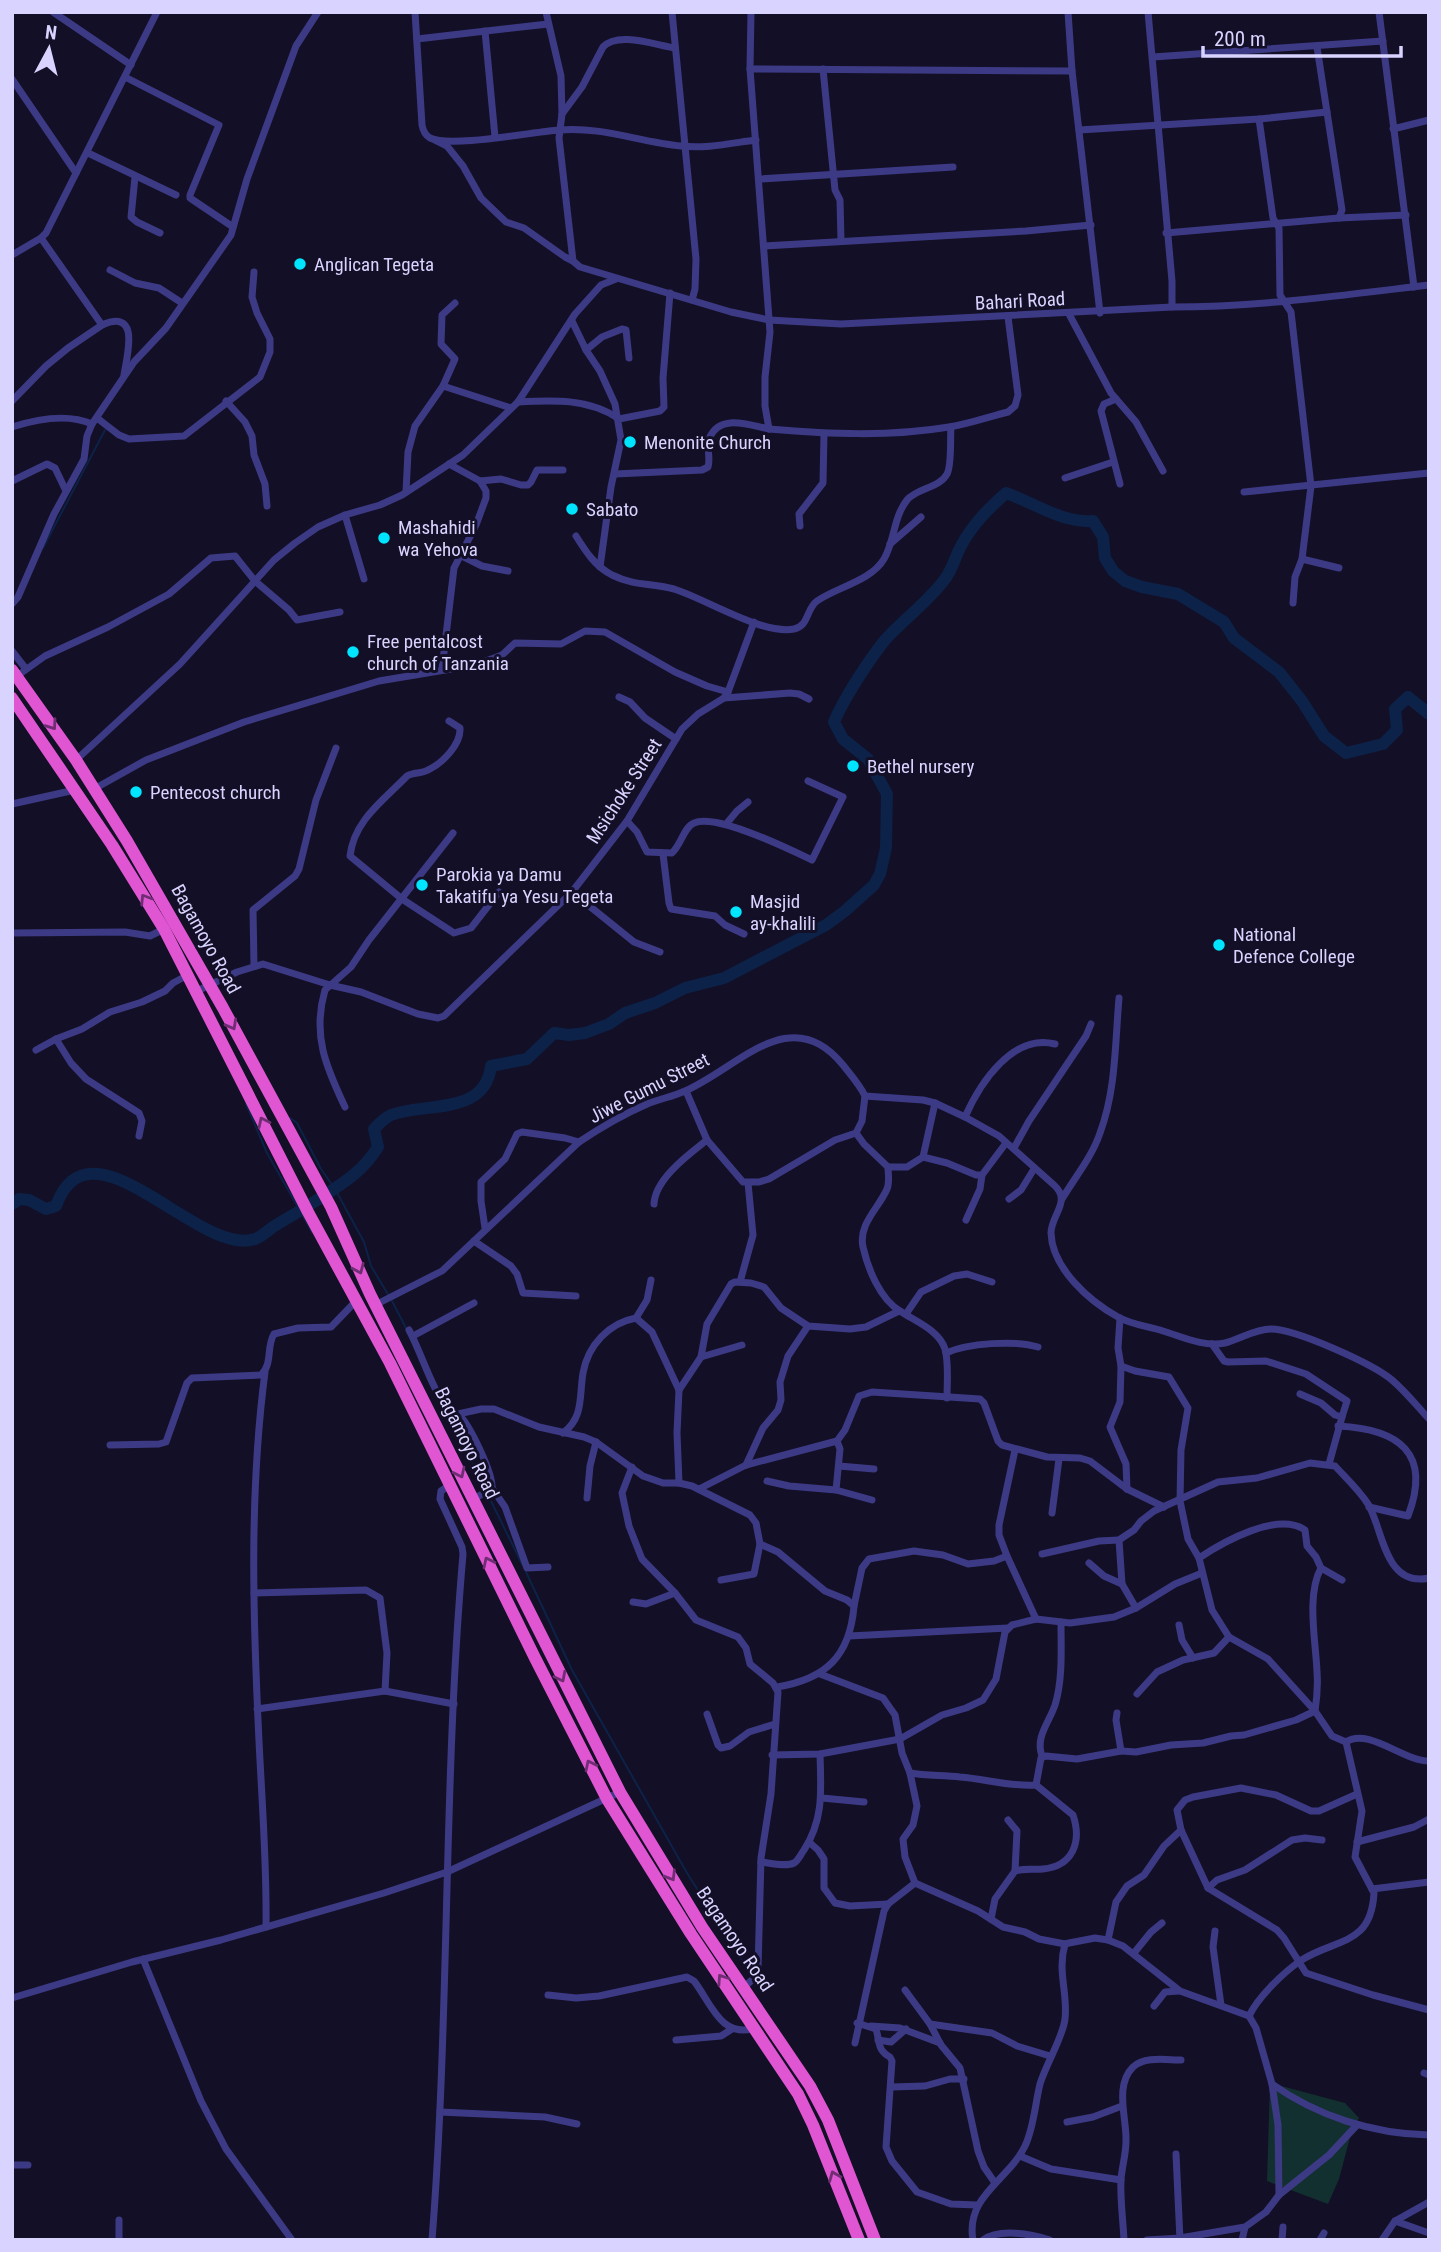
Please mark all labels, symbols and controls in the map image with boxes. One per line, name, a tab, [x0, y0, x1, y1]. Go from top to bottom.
north arrow	[14, 14, 84, 84]
scale bar	[1203, 14, 1401, 58]
text: N	[44, 20, 58, 45]
text: 200 m	[1214, 27, 1266, 51]
place label: Anglican Tegeta	[314, 253, 434, 276]
marker: Anglican Tegeta	[292, 256, 308, 272]
street label: Bahari Road	[974, 287, 1066, 315]
place label: Menonite Church	[644, 431, 771, 454]
marker: Menonite Church	[622, 434, 638, 450]
place label: Sabato	[586, 498, 638, 521]
marker: Sabato	[564, 501, 580, 517]
place label: Mashahidi wa Yehova	[398, 516, 478, 561]
marker: Mashahidi wa Yehova	[376, 530, 392, 546]
place label: Free pentalcost church of Tanzania	[367, 630, 509, 675]
marker: Free pentalcost church of Tanzania	[345, 644, 361, 660]
one-way arrow	[44, 717, 56, 730]
street label: Msichoke Street	[581, 734, 667, 848]
place label: Bethel nursery	[867, 755, 974, 778]
marker: Bethel nursery	[845, 758, 861, 774]
place label: Pentecost church	[150, 781, 281, 804]
marker: Pentecost church	[128, 784, 144, 800]
place label: Parokia ya Damu Takatifu ya Yesu Tegeta	[436, 863, 613, 908]
marker: Parokia ya Damu Takatifu ya Yesu Tegeta	[414, 877, 430, 893]
street label: Bagamoyo Road	[166, 880, 246, 998]
place label: Masjid ay-khalili	[750, 890, 816, 935]
one-way arrow	[141, 893, 154, 906]
marker: Masjid ay-khalili	[728, 904, 744, 920]
place label: National Defence College	[1233, 923, 1355, 968]
marker: National Defence College	[1211, 937, 1227, 953]
one-way arrow	[224, 1018, 237, 1030]
street label: Jiwe Gumu Street	[585, 1048, 713, 1128]
one-way arrow	[257, 1116, 271, 1129]
one-way arrow	[351, 1262, 365, 1274]
street label: Bagamoyo Road	[430, 1383, 504, 1503]
one-way arrow	[452, 1466, 466, 1478]
one-way arrow	[482, 1557, 496, 1569]
one-way arrow	[552, 1670, 566, 1682]
one-way arrow	[585, 1760, 599, 1772]
one-way arrow	[662, 1868, 675, 1881]
street label: Bagamoyo Road	[692, 1882, 778, 1996]
one-way arrow	[717, 1974, 730, 1987]
one-way arrow	[828, 2171, 842, 2183]

